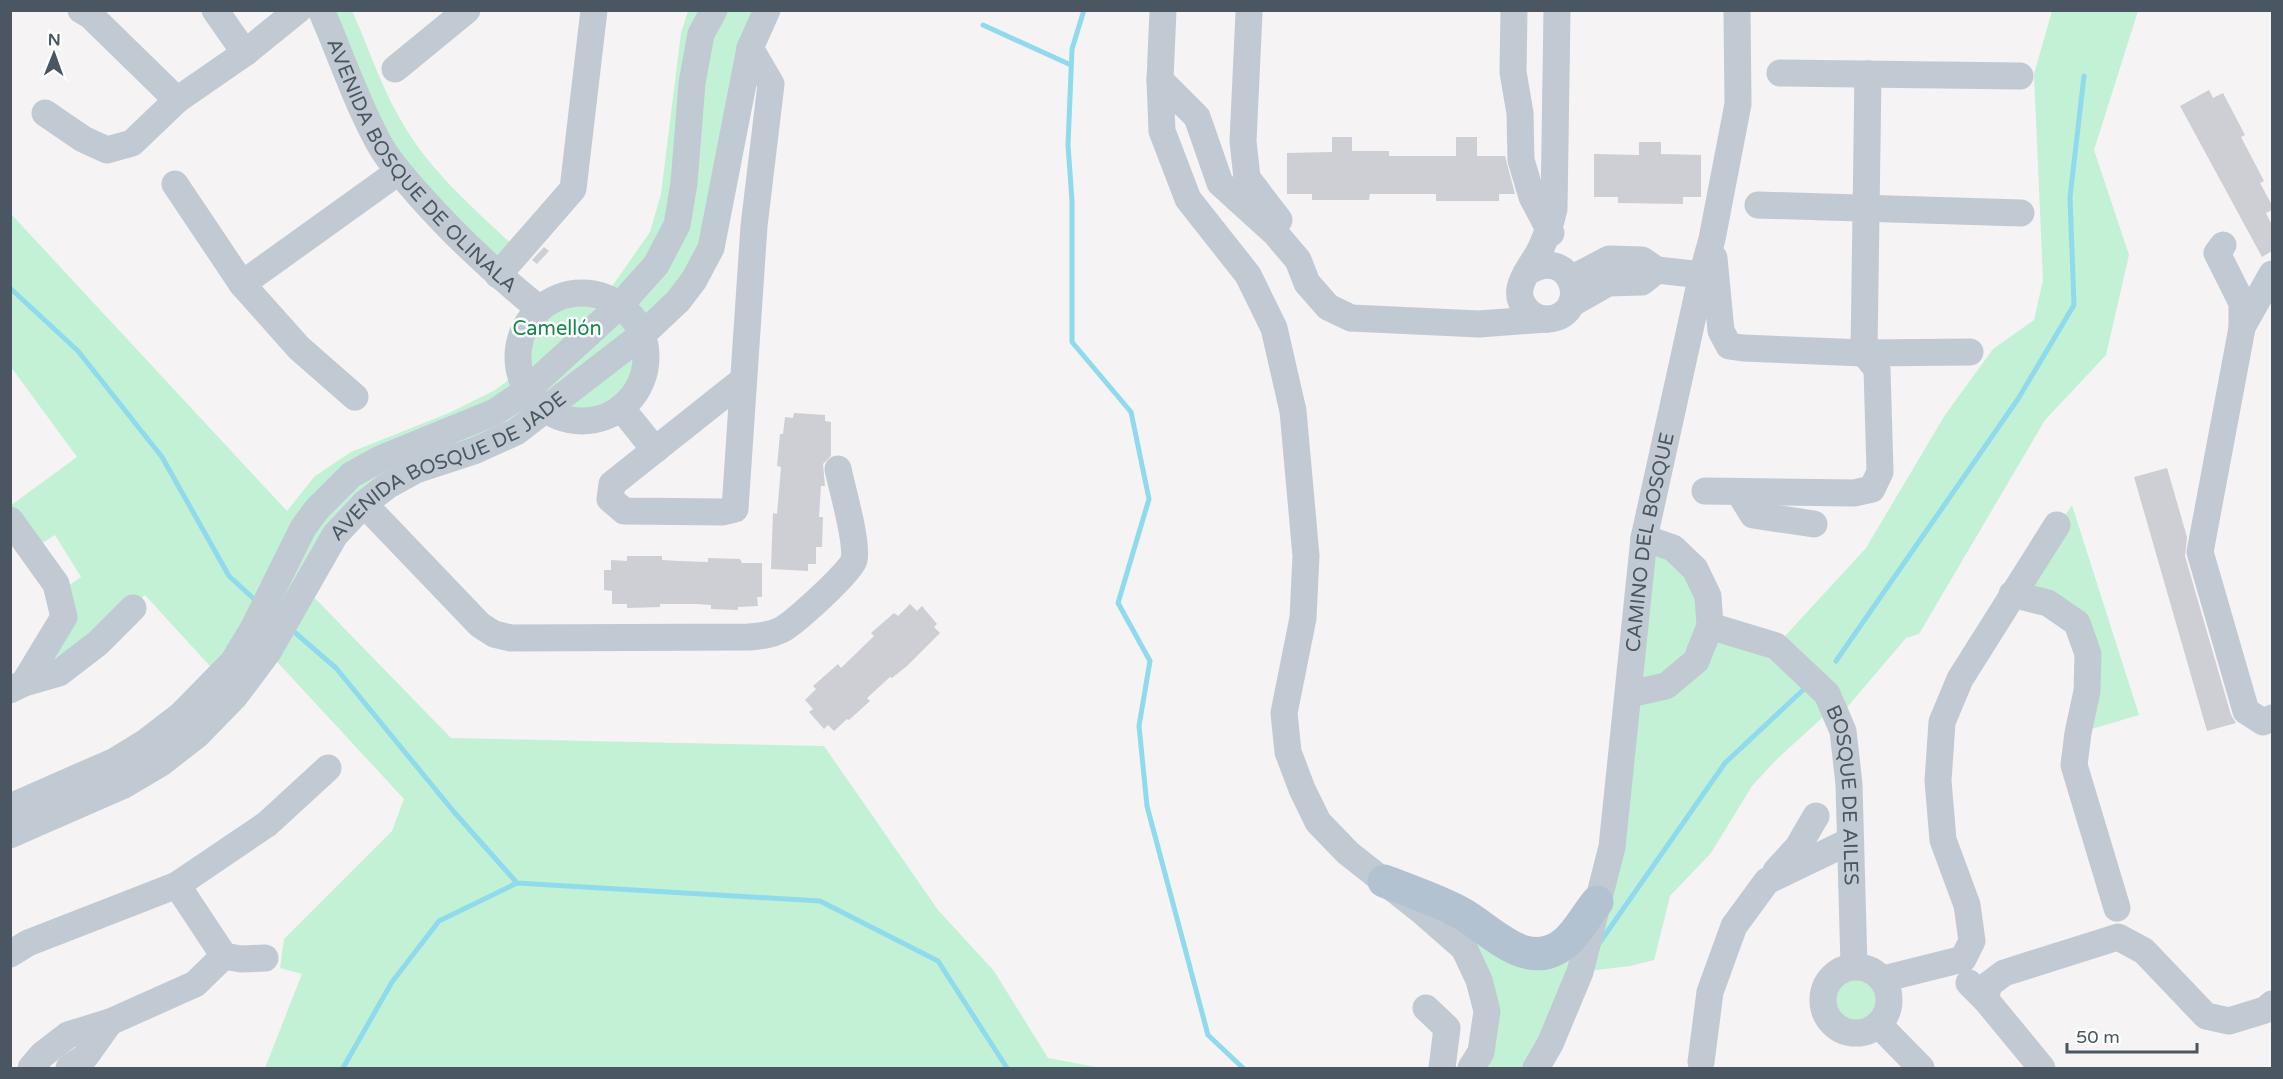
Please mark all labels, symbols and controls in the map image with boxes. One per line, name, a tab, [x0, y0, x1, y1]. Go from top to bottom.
north arrow	[24, 24, 84, 84]
text: N	[48, 30, 61, 50]
street label: AVENIDA BOSQUE DE OLINALA	[321, 35, 521, 298]
park label: Camellón	[512, 317, 602, 341]
street label: AVENIDA BOSQUE DE JADE	[325, 387, 571, 546]
street label: CAMINO DEL BOSQUE	[1621, 430, 1680, 653]
street label: BOSQUE DE AILES	[1820, 702, 1863, 886]
scale bar	[2067, 1016, 2198, 1054]
text: 50 m	[2076, 1026, 2120, 1048]

